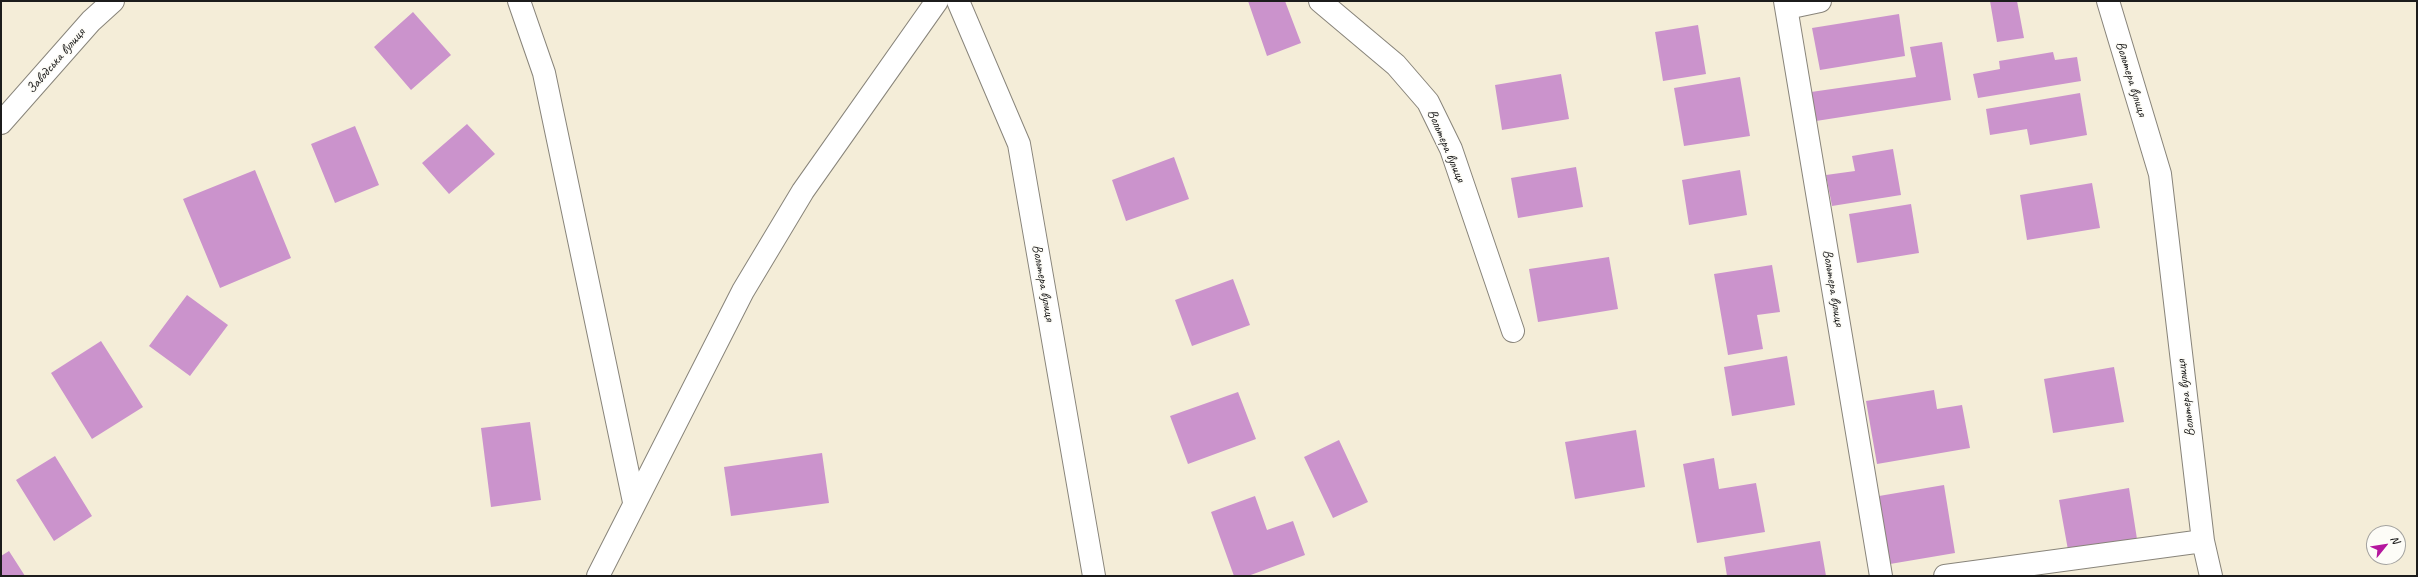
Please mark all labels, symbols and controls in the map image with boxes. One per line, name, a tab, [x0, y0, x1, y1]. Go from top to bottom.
street label: Заводська вулиця	[23, 25, 89, 97]
street label: Вольтера вулиця	[2112, 40, 2150, 118]
street label: Вольтера вулиця	[1423, 107, 1469, 185]
street label: Вольтера вулиця	[1028, 243, 1058, 323]
street label: Вольтера вулиця	[1819, 249, 1847, 327]
street label: Вольтера вулиця	[2173, 359, 2199, 437]
north arrow	[2366, 525, 2406, 565]
text: N	[2388, 533, 2403, 546]

